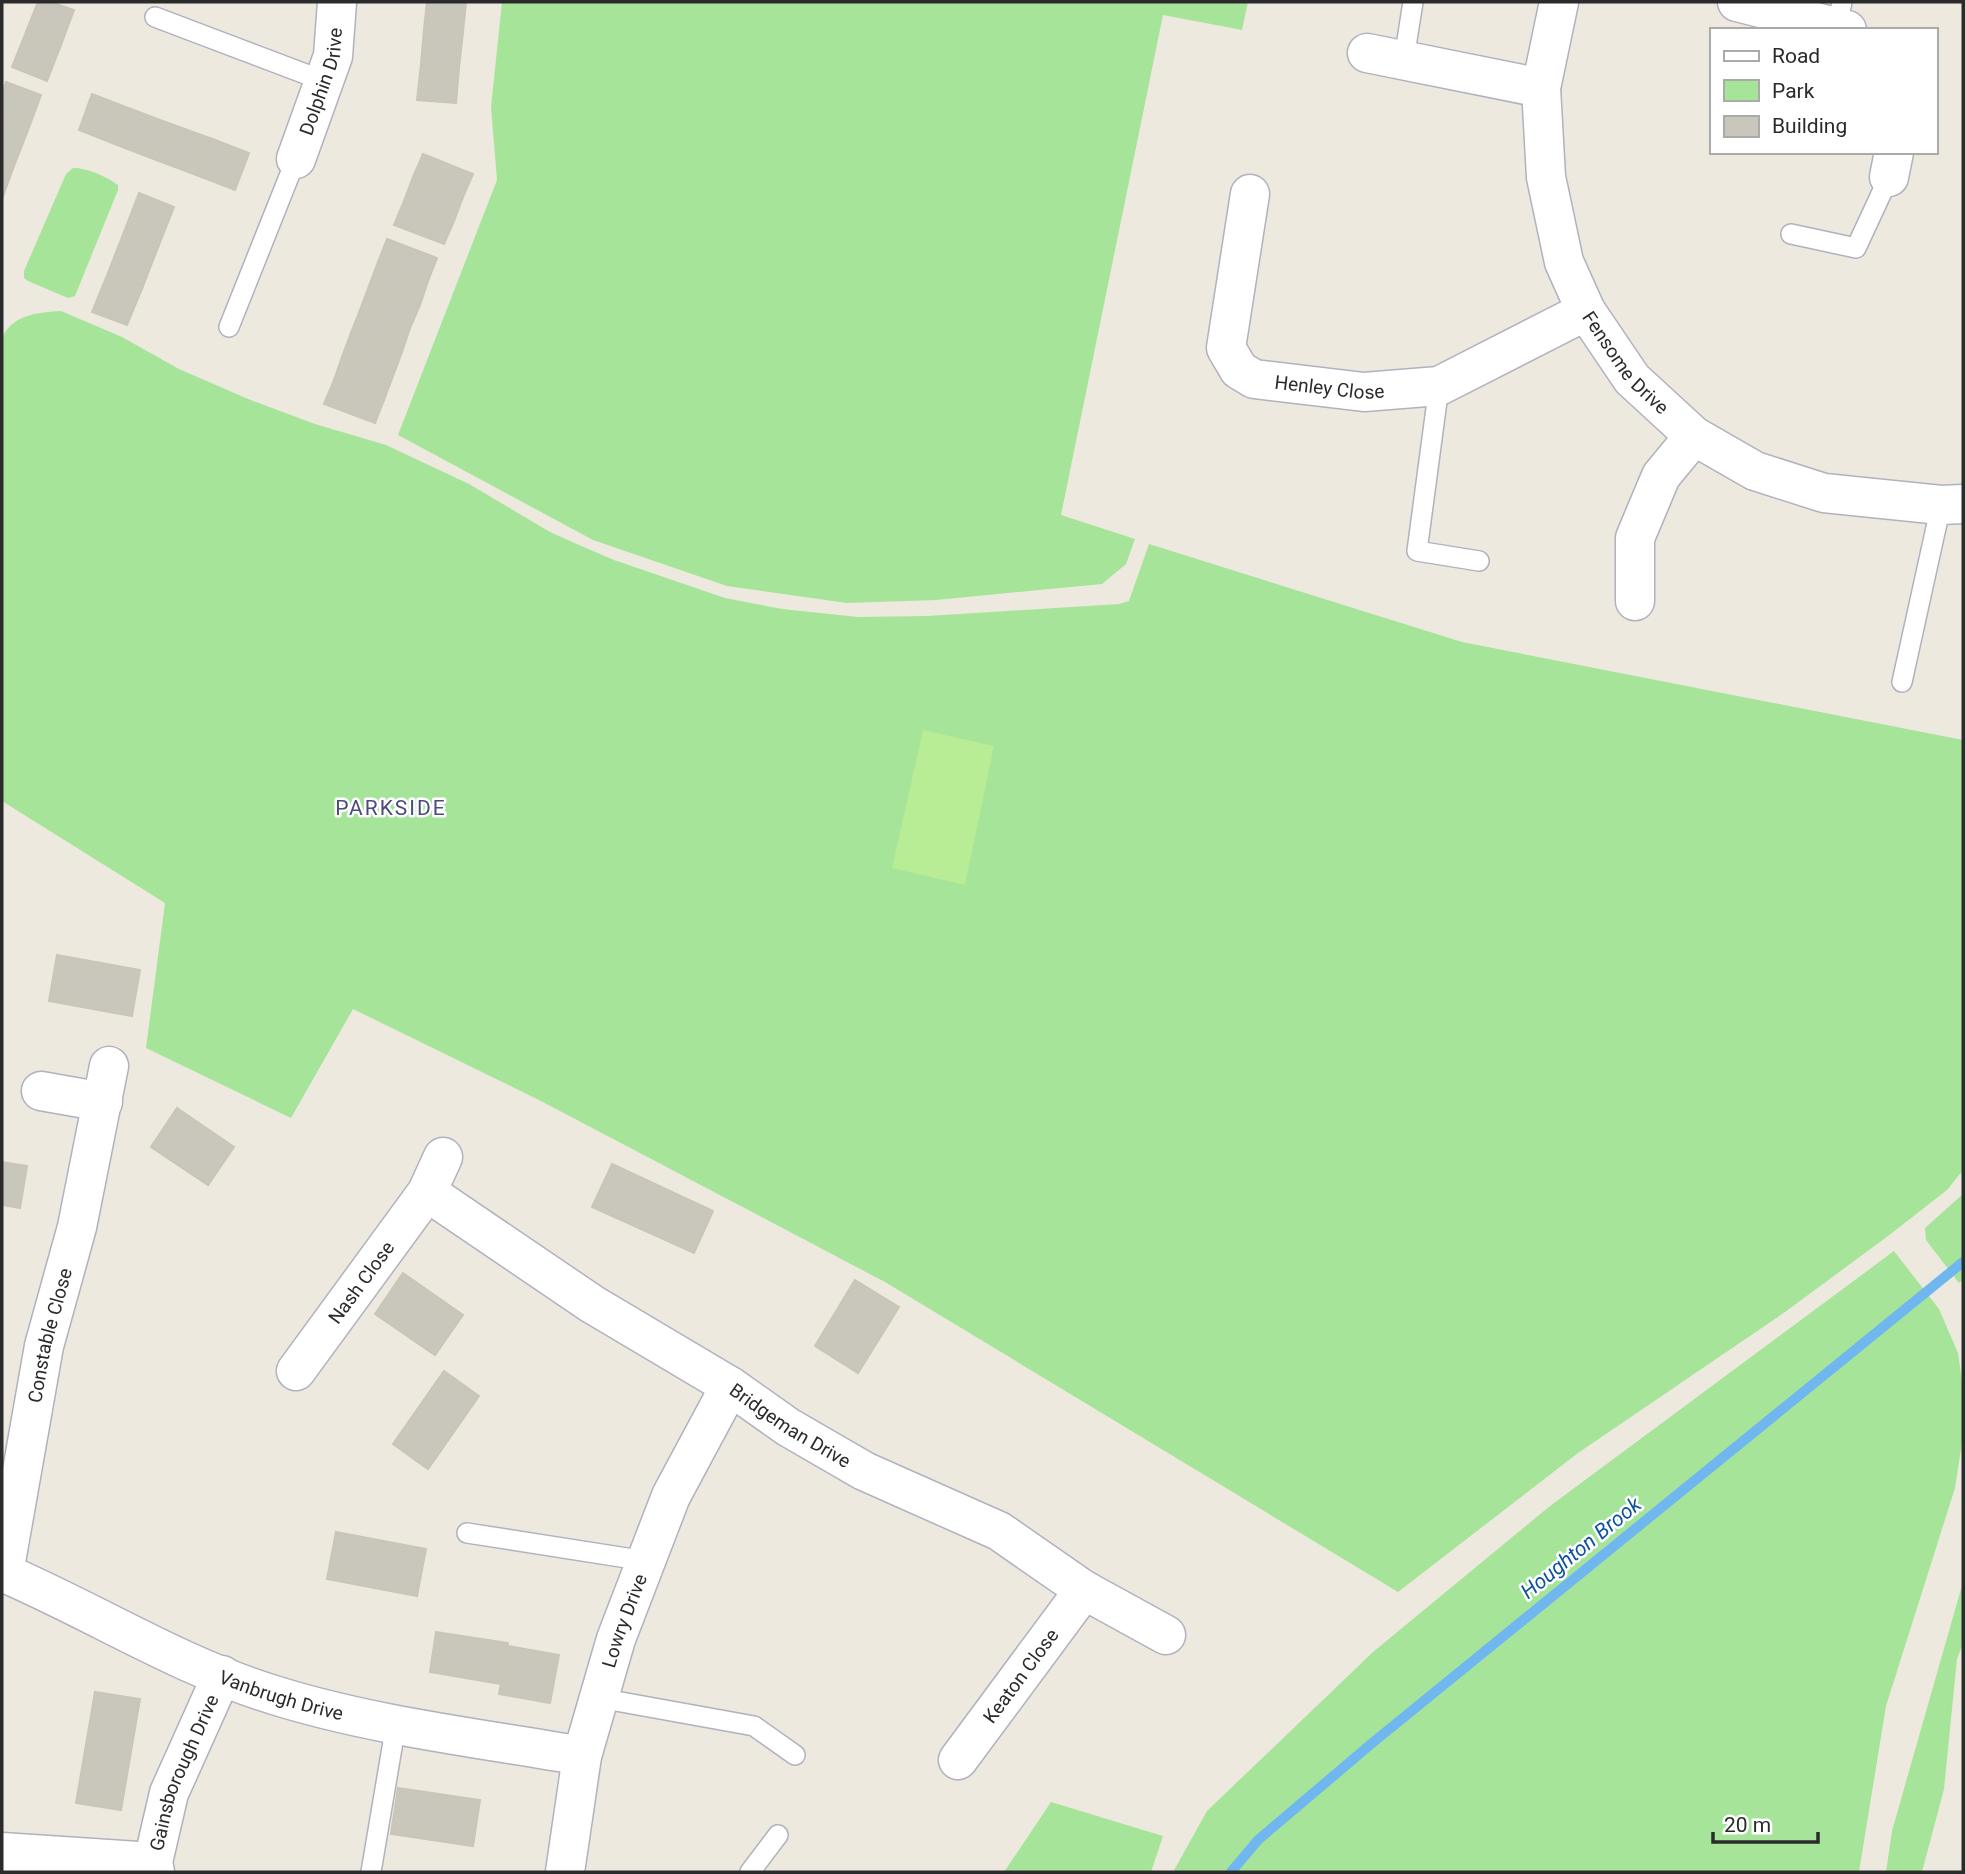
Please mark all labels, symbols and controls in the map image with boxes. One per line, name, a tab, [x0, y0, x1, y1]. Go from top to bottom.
street label: Dolphin Drive	[294, 27, 347, 138]
legend	[1710, 28, 1937, 154]
text: Road	[1772, 44, 1820, 68]
text: Park	[1772, 79, 1815, 103]
text: Building	[1772, 114, 1847, 138]
street label: Fensome Drive	[1578, 307, 1674, 419]
street label: Henley Close	[1274, 370, 1385, 403]
district label: PARKSIDE	[335, 796, 447, 820]
street label: Nash Close	[323, 1236, 399, 1328]
street label: Constable Close	[23, 1265, 77, 1405]
street label: Bridgeman Drive	[725, 1378, 855, 1472]
water label: Houghton Brook	[1516, 1492, 1646, 1604]
street label: Lowry Drive	[597, 1570, 652, 1670]
street label: Keaton Close	[978, 1624, 1063, 1727]
street label: Vanbrugh Drive	[216, 1665, 346, 1725]
street label: Gainsborough Drive	[144, 1691, 223, 1853]
scale bar	[1713, 1800, 1818, 1844]
text: 20 m	[1724, 1813, 1771, 1837]

